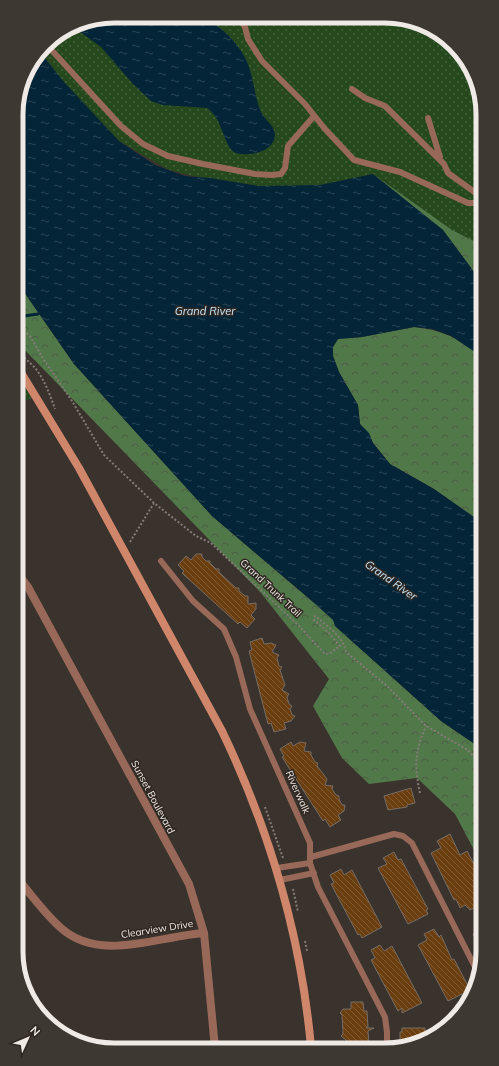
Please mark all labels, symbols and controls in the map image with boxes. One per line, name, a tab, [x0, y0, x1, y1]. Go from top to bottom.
water label: Grand River	[175, 304, 236, 318]
street label: Grand Trunk Trail	[238, 556, 304, 620]
water label: Grand River	[362, 557, 421, 604]
street label: Sunset Boulevard	[128, 758, 178, 836]
street label: Riverwalk	[283, 768, 314, 816]
street label: Clearview Drive	[120, 917, 194, 941]
north arrow	[8, 1018, 48, 1058]
text: N	[27, 1023, 43, 1039]

